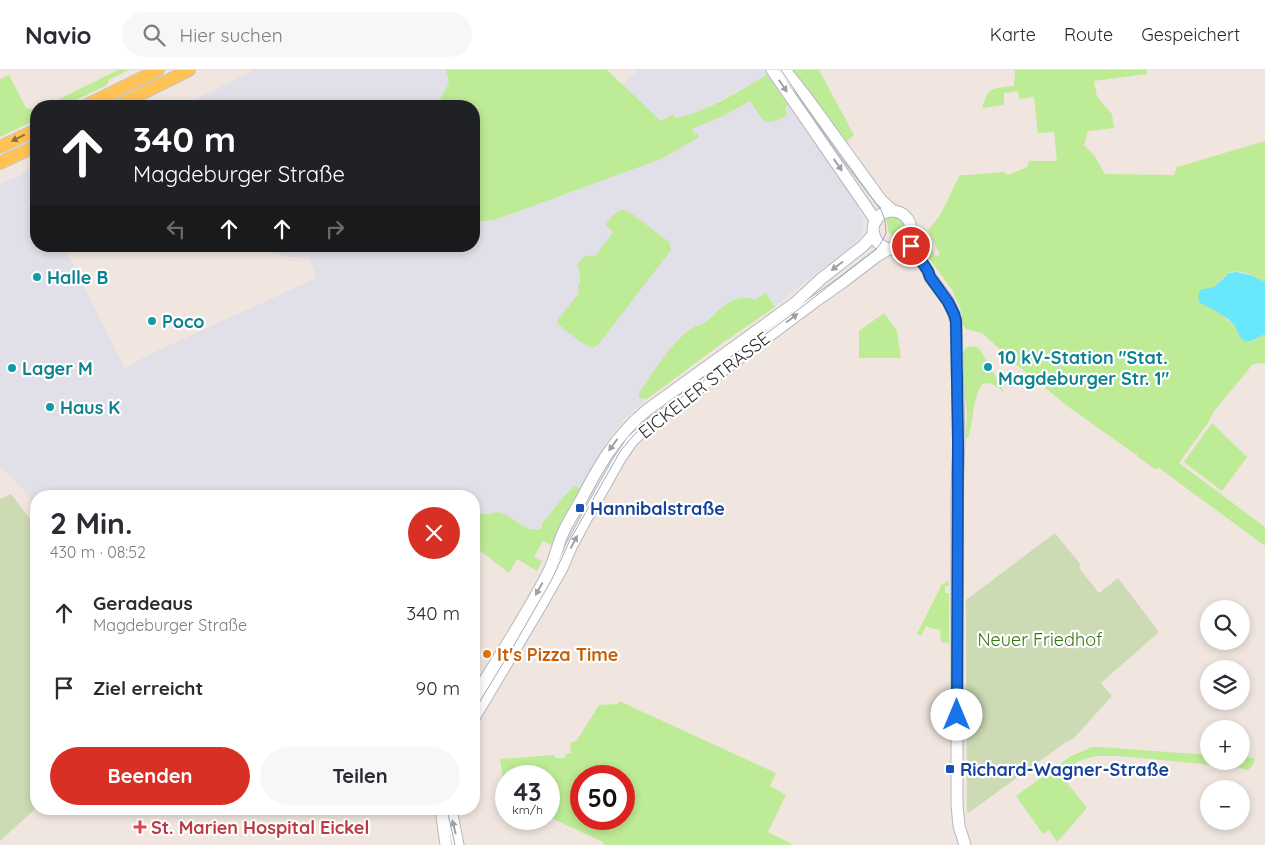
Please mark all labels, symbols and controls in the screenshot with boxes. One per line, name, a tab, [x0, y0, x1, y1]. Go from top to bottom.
search box	[122, 12, 472, 57]
text: Navio	[25, 20, 92, 50]
icon: search	[140, 21, 168, 49]
text: Hier suchen	[180, 23, 283, 47]
text: Karte	[990, 23, 1036, 46]
text: Route	[1064, 23, 1113, 46]
text: Gespeichert	[1141, 23, 1240, 46]
one-way arrow	[778, 79, 787, 92]
text: 340 m	[133, 117, 236, 161]
icon: ahead	[50, 120, 115, 185]
one-way arrow	[11, 135, 25, 143]
one-way arrow	[833, 159, 843, 172]
text: Magdeburger Straße	[133, 160, 345, 188]
icon: left	[162, 215, 190, 243]
icon: ahead	[215, 215, 243, 243]
icon: ahead	[268, 215, 296, 243]
icon: right	[321, 215, 349, 243]
pin	[890, 225, 932, 267]
icon: arrive	[897, 232, 925, 260]
one-way arrow	[830, 261, 844, 271]
place label: Halle B	[47, 266, 108, 289]
marker: Halle B	[31, 271, 43, 283]
place label: Poco	[162, 310, 205, 333]
one-way arrow	[785, 313, 799, 323]
marker: Poco	[146, 315, 158, 327]
street label: EICKELER STRASSE	[634, 326, 774, 444]
place label: 10 kV-Station "Stat. Magdeburger Str. 1"	[998, 346, 1169, 390]
place label: Lager M	[22, 357, 93, 380]
marker: 10 kV-Station "Stat. Magdeburger Str. 1"	[982, 361, 994, 373]
marker: Lager M	[6, 362, 18, 374]
place label: Haus K	[60, 396, 120, 419]
marker: Haus K	[44, 401, 56, 413]
one-way arrow	[608, 438, 618, 452]
place label: Hannibalstraße	[590, 497, 725, 520]
marker: Hannibalstraße	[574, 502, 586, 514]
text: 2 Min.	[50, 504, 132, 542]
button: close	[408, 507, 460, 559]
one-way arrow	[570, 535, 578, 549]
text: 430 m · 08:52	[50, 542, 146, 562]
one-way arrow	[534, 583, 543, 596]
text: Geradeaus	[93, 591, 193, 615]
icon: ahead	[50, 599, 78, 627]
map controls	[1200, 600, 1250, 830]
button: search	[1200, 600, 1250, 650]
text: 340 m	[406, 601, 460, 625]
text: Magdeburger Straße	[93, 615, 247, 635]
park label: Neuer Friedhof	[978, 628, 1103, 651]
place label: It's Pizza Time	[497, 643, 618, 666]
marker: It's Pizza Time	[481, 648, 493, 660]
button: layers	[1200, 660, 1250, 710]
icon: arrive	[50, 674, 78, 702]
text: Ziel erreicht	[93, 676, 203, 700]
text: 90 m	[416, 676, 460, 700]
position arrow	[930, 688, 982, 740]
button: +	[1200, 720, 1250, 770]
button: Beenden	[50, 747, 250, 805]
button: Teilen	[260, 747, 460, 805]
place label: Richard-Wagner-Straße	[960, 758, 1169, 781]
marker: Richard-Wagner-Straße	[944, 763, 956, 775]
speed limit sign: 50	[570, 765, 635, 830]
text: 43	[513, 776, 542, 807]
button: −	[1200, 780, 1250, 830]
text: km/h	[512, 802, 543, 817]
place label: St. Marien Hospital Eickel	[151, 816, 369, 839]
one-way arrow	[450, 819, 458, 834]
marker: St. Marien Hospital Eickel	[133, 820, 147, 834]

